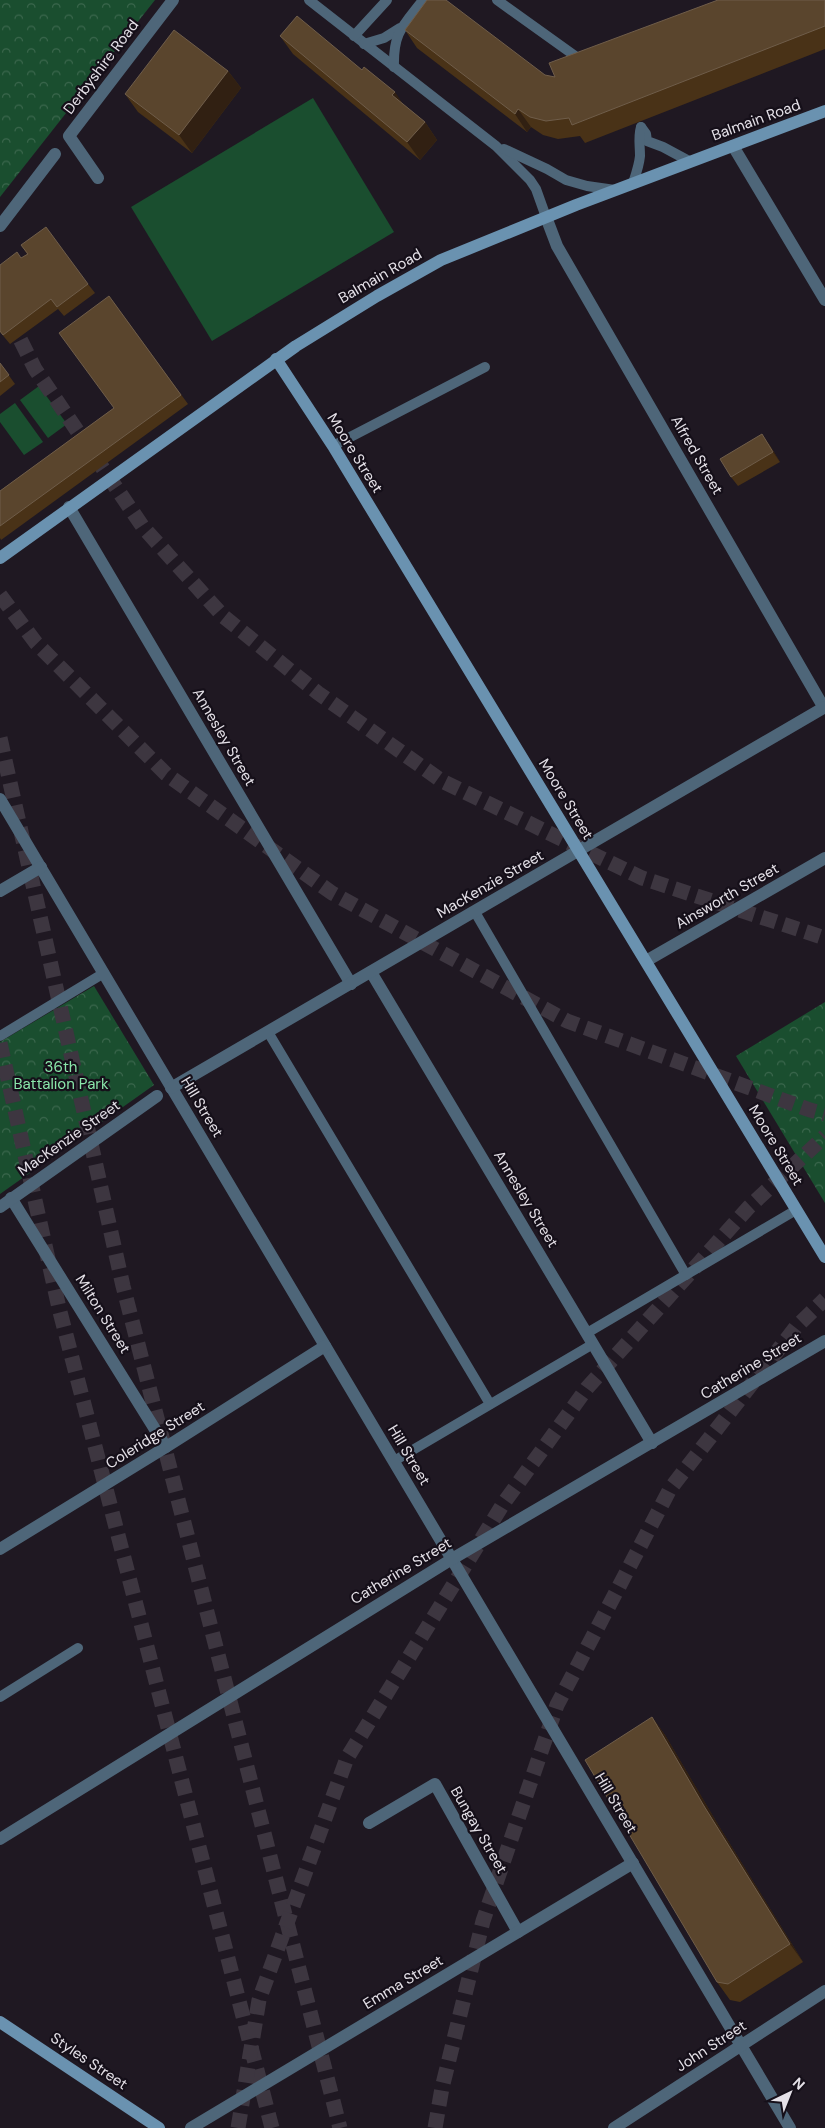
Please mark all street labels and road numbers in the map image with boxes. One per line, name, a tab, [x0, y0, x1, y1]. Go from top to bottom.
street label: Derbyshire Road	[59, 16, 143, 118]
street label: Balmain Road	[709, 95, 803, 145]
street label: Balmain Road	[335, 244, 425, 308]
street label: Moore Street	[322, 409, 388, 497]
street label: Alfred Street	[666, 412, 728, 498]
street label: Annesley Street	[188, 685, 260, 790]
street label: Moore Street	[534, 755, 598, 843]
street label: MacKenzie Street	[433, 845, 547, 923]
street label: Ainsworth Street	[672, 858, 782, 934]
street label: Hill Street	[176, 1073, 228, 1141]
street label: MacKenzie Street	[14, 1095, 124, 1181]
street label: Moore Street	[744, 1101, 808, 1189]
street label: Annesley Street	[489, 1147, 563, 1251]
street label: Milton Street	[71, 1271, 135, 1357]
street label: Catherine Street	[697, 1328, 805, 1404]
street label: Coleridge Street	[102, 1396, 208, 1473]
street label: Hill Street	[383, 1421, 435, 1489]
street label: Catherine Street	[347, 1533, 455, 1609]
street label: Hill Street	[590, 1769, 642, 1837]
street label: Bungay Street	[446, 1783, 512, 1877]
street label: Emma Street	[359, 1950, 447, 2014]
street label: John Street	[672, 2016, 750, 2076]
street label: Styles Street	[47, 2028, 132, 2094]

